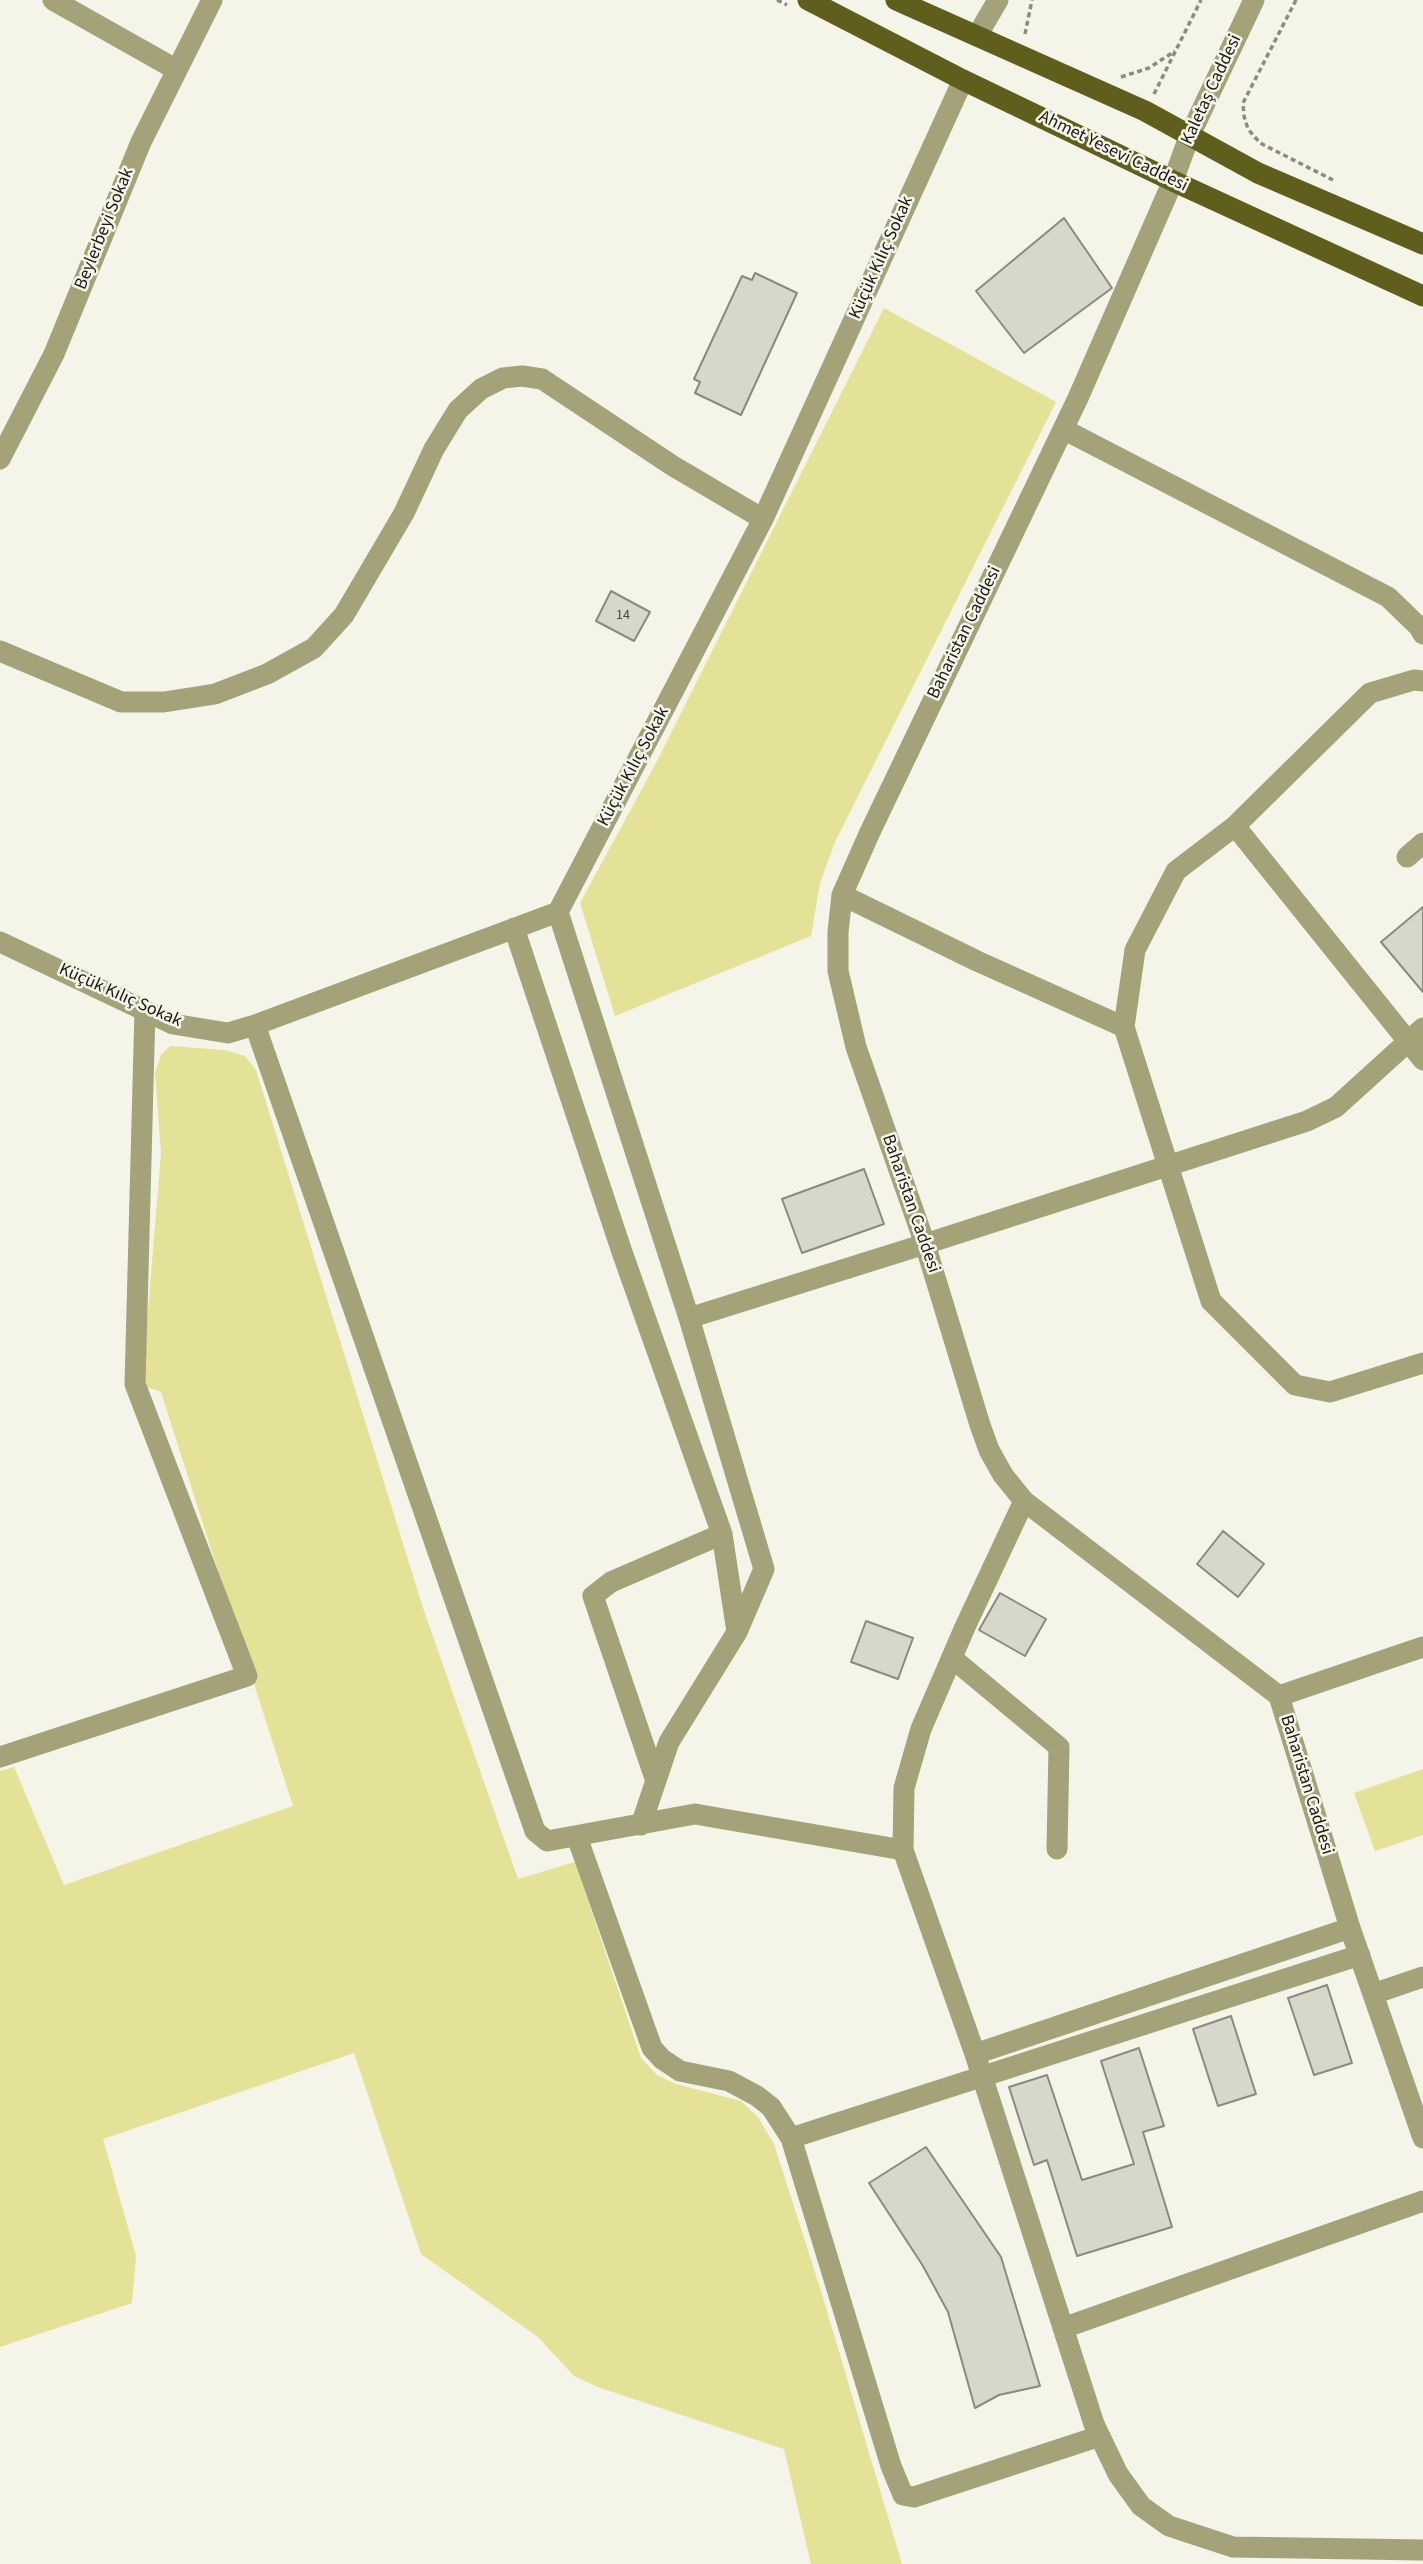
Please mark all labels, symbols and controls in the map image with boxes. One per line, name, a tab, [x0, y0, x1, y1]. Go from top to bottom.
street label: Kaletaş Caddesi	[1177, 32, 1247, 148]
street label: Ahmet Yesevi Caddesi	[1035, 107, 1191, 197]
street label: Beylerbeyi Sokak	[71, 165, 139, 293]
street label: Küçük Kılıç Sokak	[845, 193, 919, 323]
street label: Baharistan Caddesi	[924, 563, 1006, 703]
house number: 14	[616, 608, 630, 624]
street label: Küçük Kılıç Sokak	[593, 704, 675, 830]
street label: Küçük Kılıç Sokak	[55, 959, 185, 1033]
street label: Baharistan Caddesi	[876, 1132, 944, 1276]
street label: Baharistan Caddesi	[1275, 1713, 1337, 1857]

